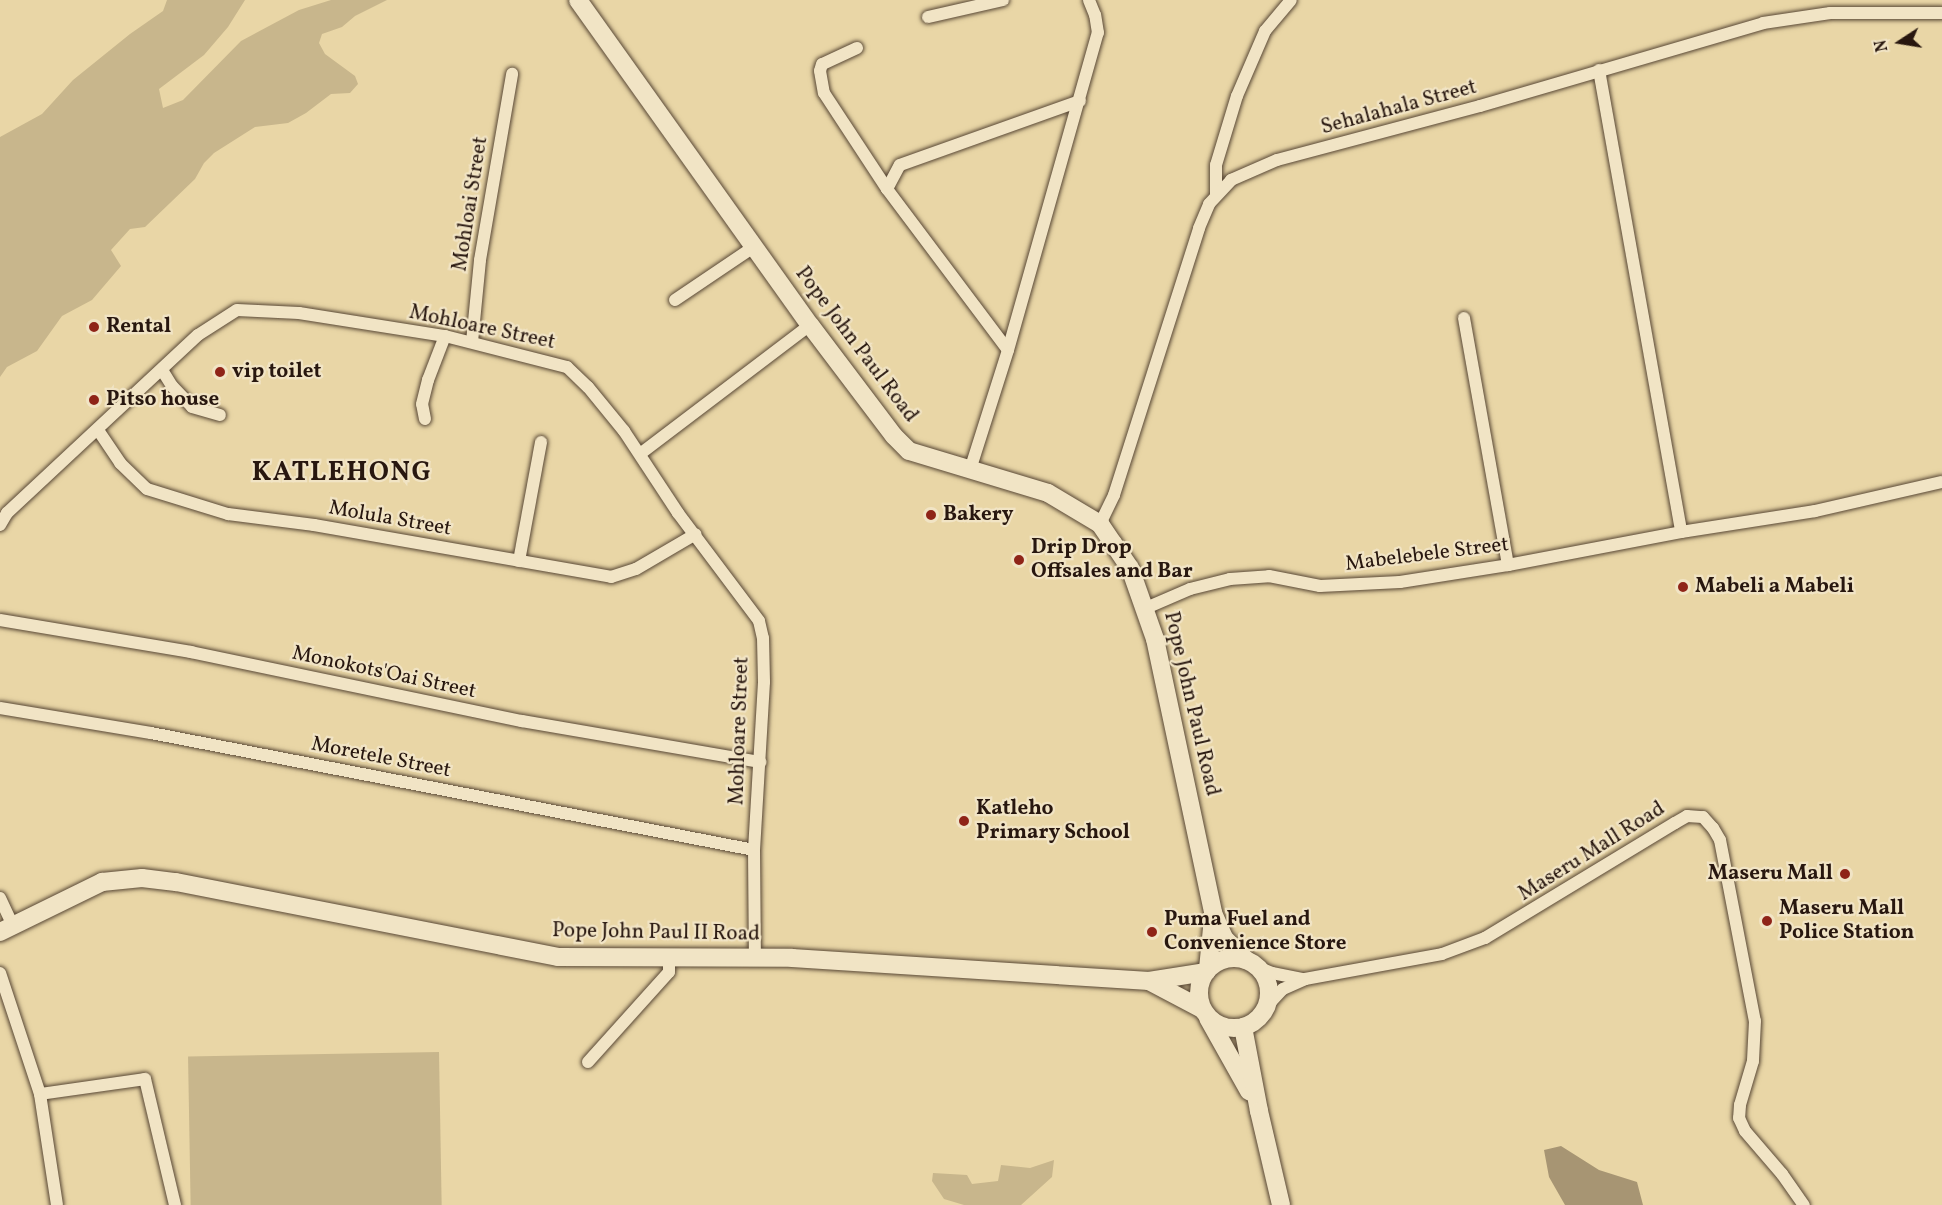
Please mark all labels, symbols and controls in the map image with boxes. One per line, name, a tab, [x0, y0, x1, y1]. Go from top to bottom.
north arrow	[1870, 12, 1930, 72]
text: N	[1870, 38, 1894, 54]
street label: Sehalahala Street	[1318, 75, 1480, 141]
street label: Mohloai Street	[448, 135, 494, 273]
street label: Pope John Paul Road	[789, 262, 923, 428]
street label: Mohloare Street	[407, 300, 557, 356]
place label: Rental	[106, 314, 171, 340]
marker: Rental	[87, 320, 101, 334]
place label: vip toilet	[232, 359, 321, 385]
marker: vip toilet	[213, 365, 227, 379]
place label: Pitso house	[106, 387, 219, 413]
marker: Pitso house	[87, 393, 101, 407]
district label: KATLEHONG	[252, 458, 432, 490]
street label: Molula Street	[327, 496, 453, 542]
place label: Bakery	[943, 502, 1013, 528]
marker: Bakery	[924, 508, 938, 522]
street label: Mabelebele Street	[1344, 532, 1510, 578]
place label: Drip Drop Offsales and Bar	[1031, 535, 1193, 585]
marker: Drip Drop Offsales and Bar	[1012, 553, 1026, 567]
place label: Mabeli a Mabeli	[1695, 574, 1854, 600]
marker: Mabeli a Mabeli	[1676, 580, 1690, 594]
street label: Pope John Paul Road	[1158, 609, 1224, 799]
street label: Monokots'Oai Street	[290, 641, 478, 705]
street label: Mohloare Street	[725, 656, 755, 806]
street label: Moretele Street	[309, 732, 453, 784]
place label: Katleho Primary School	[976, 796, 1130, 846]
street label: Maseru Mall Road	[1514, 797, 1670, 907]
marker: Katleho Primary School	[957, 814, 971, 828]
place label: Maseru Mall	[1708, 861, 1833, 887]
marker: Maseru Mall	[1838, 867, 1852, 881]
place label: Maseru Mall Police Station	[1779, 896, 1914, 946]
place label: Puma Fuel and Convenience Store	[1164, 907, 1346, 957]
marker: Maseru Mall Police Station	[1760, 914, 1774, 928]
street label: Pope John Paul II Road	[552, 919, 760, 947]
marker: Puma Fuel and Convenience Store	[1145, 925, 1159, 939]

